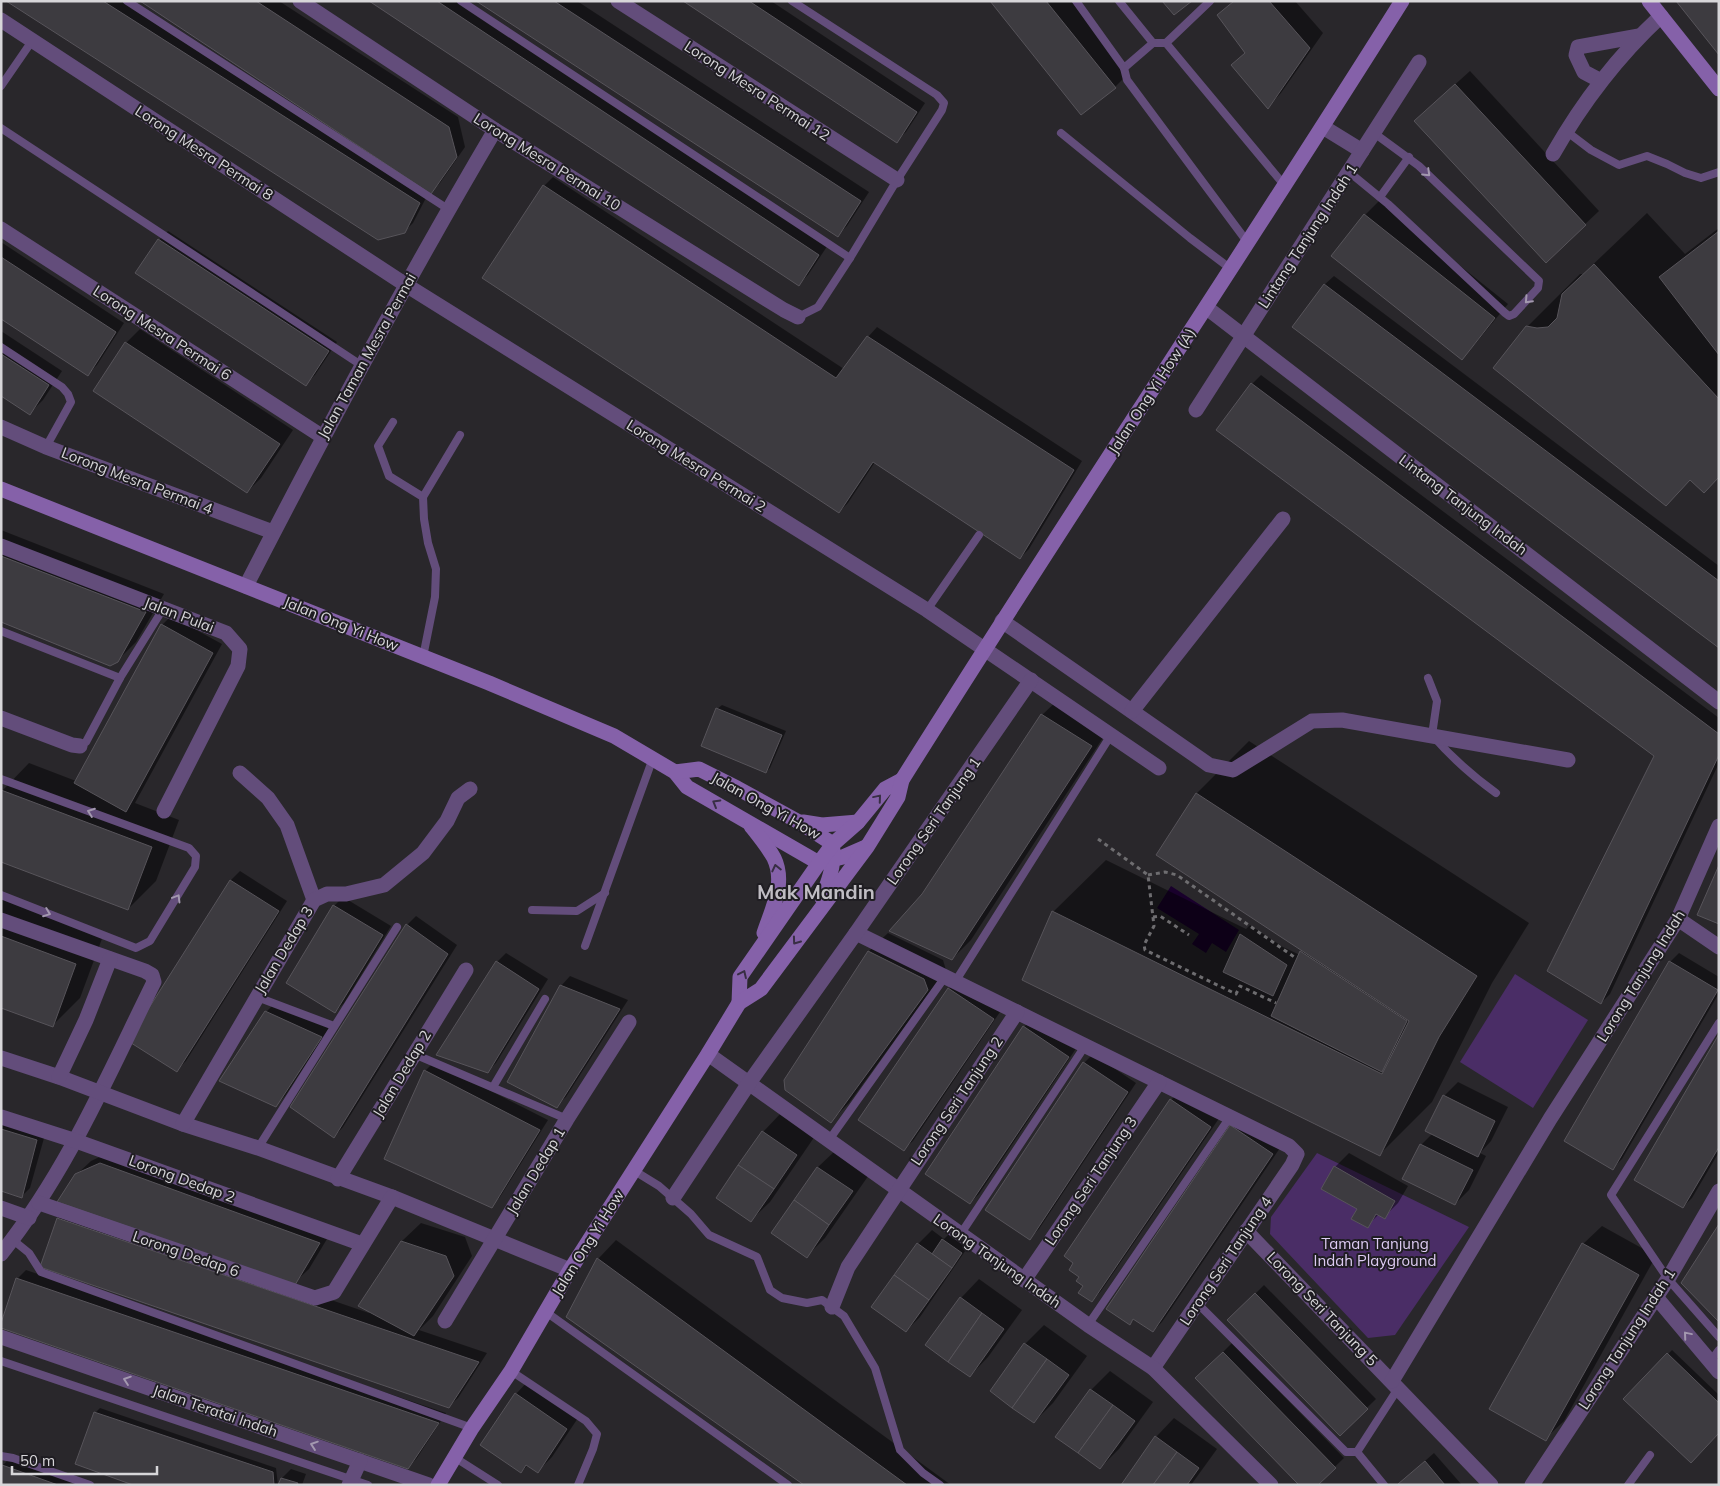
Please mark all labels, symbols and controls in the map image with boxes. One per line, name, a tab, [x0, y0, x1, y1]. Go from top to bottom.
street label: Lorong Mesra Permai 12	[681, 36, 834, 145]
street label: Lorong Mesra Permai 8	[132, 101, 277, 204]
street label: Lorong Mesra Permai 10	[470, 109, 624, 215]
street label: Lintang Tanjung Indah 1	[1254, 160, 1361, 312]
one-way arrow	[1421, 167, 1430, 176]
street label: Jalan Taman Mesra Permai	[313, 270, 420, 442]
street label: Lorong Mesra Permai 6	[90, 281, 235, 384]
one-way arrow	[1524, 294, 1533, 303]
street label: Jalan Ong Yi How (A)	[1104, 324, 1199, 457]
street label: Lorong Mesra Permai 2	[623, 415, 769, 516]
street label: Lorong Mesra Permai 4	[59, 443, 216, 518]
street label: Lintang Tanjung Indah	[1395, 450, 1531, 559]
street label: Jalan Pulai	[141, 592, 217, 637]
street label: Jalan Ong Yi How	[281, 592, 401, 655]
street label: Lorong Seri Tanjung 1	[882, 753, 985, 888]
street label: Jalan Ong Yi How	[708, 768, 824, 843]
one-way arrow	[873, 794, 882, 803]
one-way arrow	[713, 800, 722, 810]
one-way arrow	[87, 808, 95, 818]
one-way arrow	[771, 864, 782, 873]
district label: Mak Mandin	[757, 879, 875, 904]
one-way arrow	[170, 894, 180, 903]
street label: Jalan Dedap 3	[250, 903, 317, 997]
street label: Lorong Tanjung Indah	[1592, 906, 1689, 1045]
one-way arrow	[42, 907, 51, 917]
one-way arrow	[793, 935, 802, 945]
one-way arrow	[737, 970, 748, 979]
street label: Jalan Dedap 2	[368, 1027, 435, 1121]
street label: Lorong Seri Tanjung 2	[906, 1033, 1007, 1169]
street label: Lorong Seri Tanjung 3	[1040, 1113, 1141, 1249]
street label: Jalan Dedap 1	[502, 1124, 569, 1218]
street label: Lorong Dedap 2	[126, 1151, 238, 1207]
street label: Jalan Ong Yi How	[547, 1186, 628, 1300]
street label: Lorong Seri Tanjung 4	[1175, 1193, 1276, 1329]
street label: Lorong Tanjung Indah	[930, 1209, 1065, 1312]
street label: Lorong Dedap 6	[130, 1226, 242, 1281]
park label: Taman Tanjung Indah Playground	[1314, 1234, 1436, 1270]
street label: Lorong Seri Tanjung 5	[1263, 1248, 1382, 1370]
street label: Lorong Tanjung Indah 1	[1574, 1265, 1679, 1413]
one-way arrow	[1684, 1332, 1693, 1341]
one-way arrow	[123, 1376, 132, 1386]
street label: Jalan Teratai Indah	[150, 1380, 280, 1441]
one-way arrow	[310, 1441, 318, 1451]
scale bar	[12, 1444, 158, 1476]
text: 50 m	[20, 1451, 55, 1470]

